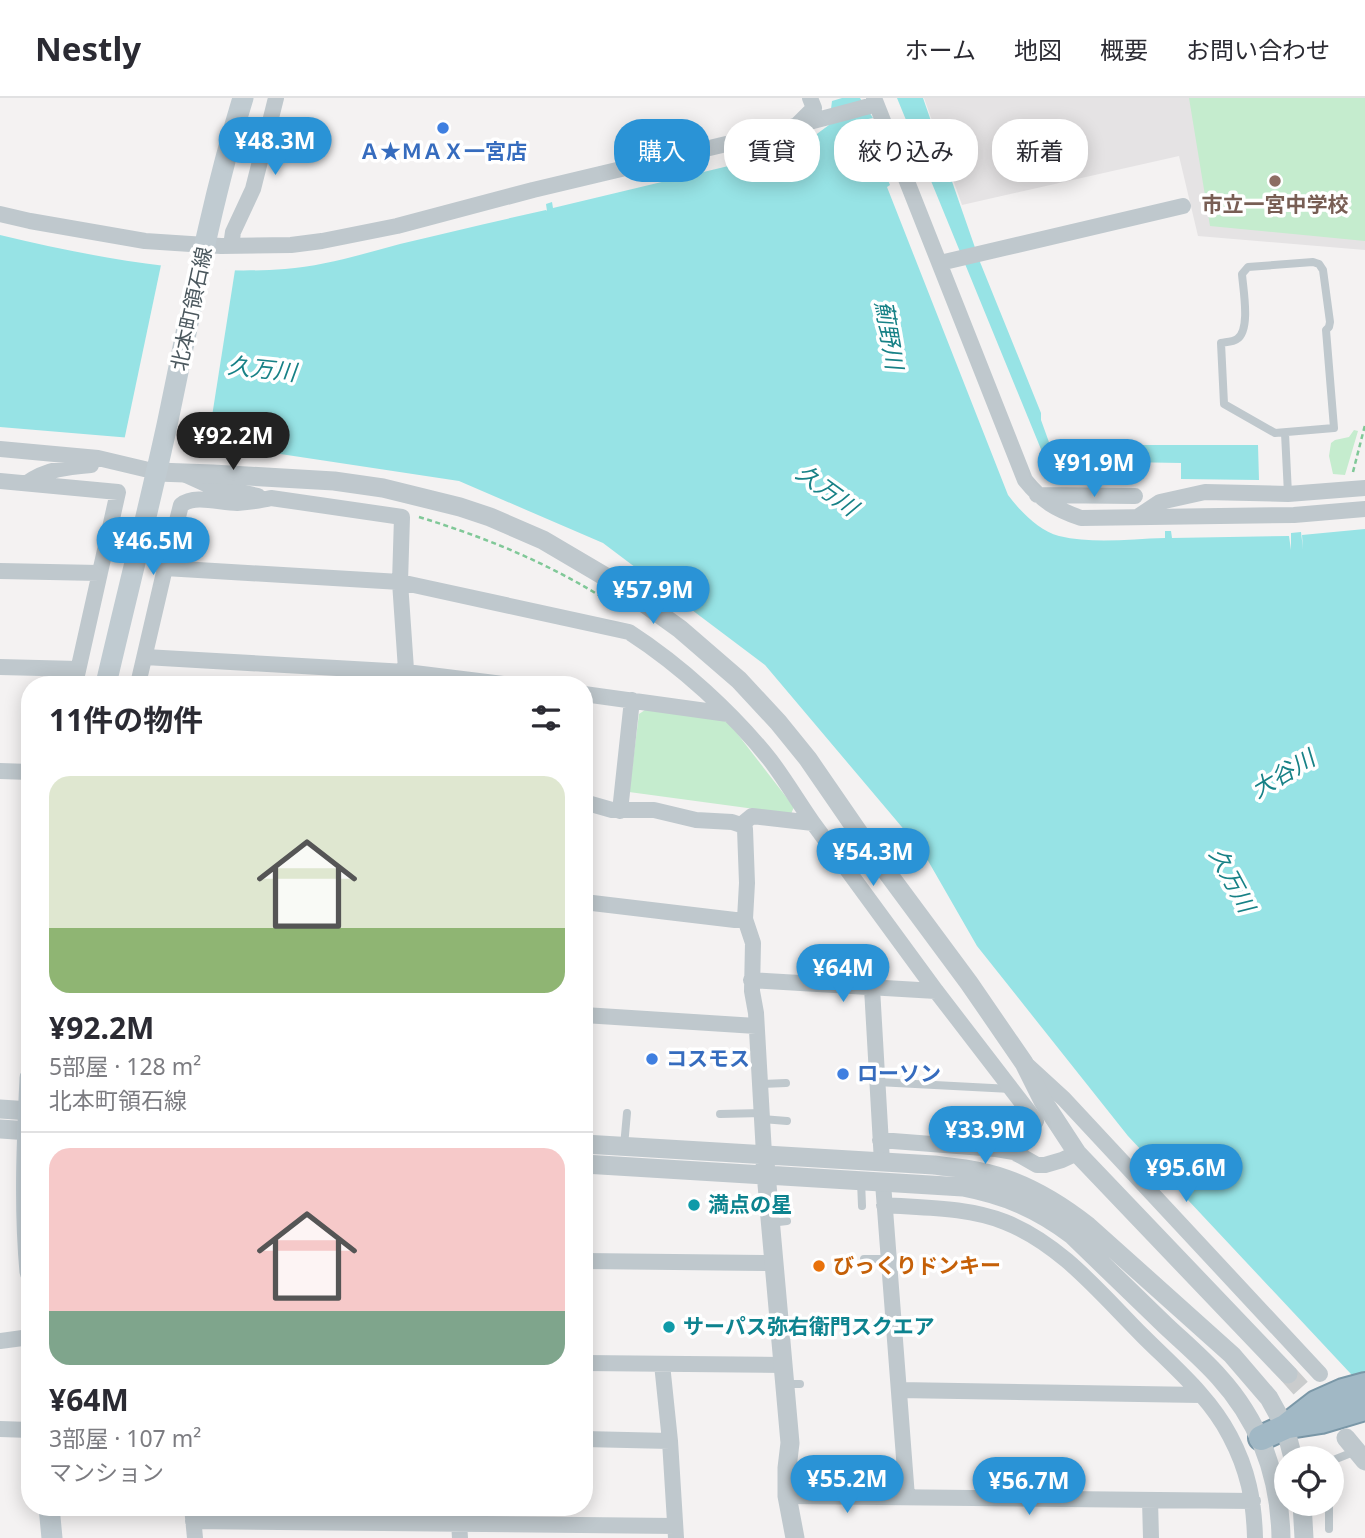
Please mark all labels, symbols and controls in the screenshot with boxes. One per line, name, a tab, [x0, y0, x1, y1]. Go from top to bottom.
text: Nestly	[35, 26, 141, 71]
text: ホーム	[905, 33, 976, 66]
text: 地図	[1014, 33, 1062, 66]
text: 概要	[1100, 33, 1148, 66]
text: お問い合わせ	[1186, 33, 1330, 66]
pin: ¥48.3M	[218, 118, 332, 177]
chip: 購入	[614, 119, 710, 182]
chip: 賃貸	[724, 119, 820, 182]
chip: 絞り込み	[834, 119, 978, 182]
chip: 新着	[992, 119, 1088, 182]
marker: Ａ★ＭＡＸ一宮店	[435, 120, 451, 136]
text: ¥48.3M	[235, 124, 315, 156]
place label: Ａ★ＭＡＸ一宮店	[359, 137, 527, 165]
marker: 市立一宮中学校	[1267, 173, 1283, 189]
place label: 市立一宮中学校	[1202, 190, 1349, 218]
street label: 北本町領石線	[164, 244, 218, 373]
water label: 薊野川	[868, 298, 912, 375]
water label: 久万川	[226, 348, 301, 388]
pin: ¥92.2M	[176, 412, 290, 472]
text: ¥92.2M	[193, 419, 273, 451]
pin: ¥91.9M	[1037, 440, 1151, 499]
text: ¥91.9M	[1054, 446, 1134, 478]
water label: 久万川	[790, 456, 867, 524]
pin: ¥46.5M	[96, 518, 210, 577]
text: ¥46.5M	[113, 524, 193, 556]
pin: ¥57.9M	[596, 566, 710, 626]
text: ¥57.9M	[613, 573, 693, 605]
text: 11件の物件	[49, 699, 203, 740]
icon: filters	[527, 699, 565, 737]
water label: 大谷川	[1245, 740, 1323, 805]
icon: home	[244, 821, 370, 947]
pin: ¥54.3M	[816, 828, 930, 888]
text: ¥54.3M	[833, 835, 913, 867]
water label: 久万川	[1203, 842, 1265, 920]
pin: ¥64M	[802, 944, 884, 1004]
text: ¥64M	[812, 951, 874, 983]
text: ¥92.2M	[49, 1007, 154, 1048]
place label: コスモス	[666, 1044, 750, 1072]
text: 5部屋 · 128 m²	[49, 1050, 201, 1082]
marker: コスモス	[644, 1051, 660, 1067]
place label: ローソン	[857, 1059, 941, 1087]
marker: ローソン	[835, 1066, 851, 1082]
text: 北本町領石線	[49, 1084, 187, 1116]
pin: ¥33.9M	[928, 1107, 1042, 1166]
text: ¥33.9M	[945, 1113, 1025, 1145]
pin: ¥95.6M	[1129, 1144, 1243, 1204]
text: ¥95.6M	[1146, 1151, 1226, 1183]
place label: 満点の星	[708, 1190, 792, 1218]
icon: home	[244, 1193, 370, 1319]
marker: 満点の星	[686, 1197, 702, 1213]
place label: びっくりドンキー	[833, 1251, 1001, 1279]
marker: びっくりドンキー	[811, 1258, 827, 1274]
place label: サーパス弥右衛門スクエア	[683, 1312, 935, 1340]
marker: サーパス弥右衛門スクエア	[661, 1319, 677, 1335]
text: ¥64M	[49, 1379, 129, 1420]
text: 3部屋 · 107 m²	[49, 1422, 201, 1454]
map controls	[1274, 1446, 1344, 1516]
button: locate	[1274, 1446, 1344, 1516]
text: マンション	[49, 1456, 164, 1488]
pin: ¥55.2M	[790, 1456, 904, 1515]
pin: ¥56.7M	[972, 1458, 1086, 1517]
text: ¥55.2M	[807, 1462, 887, 1494]
text: ¥56.7M	[989, 1464, 1069, 1496]

